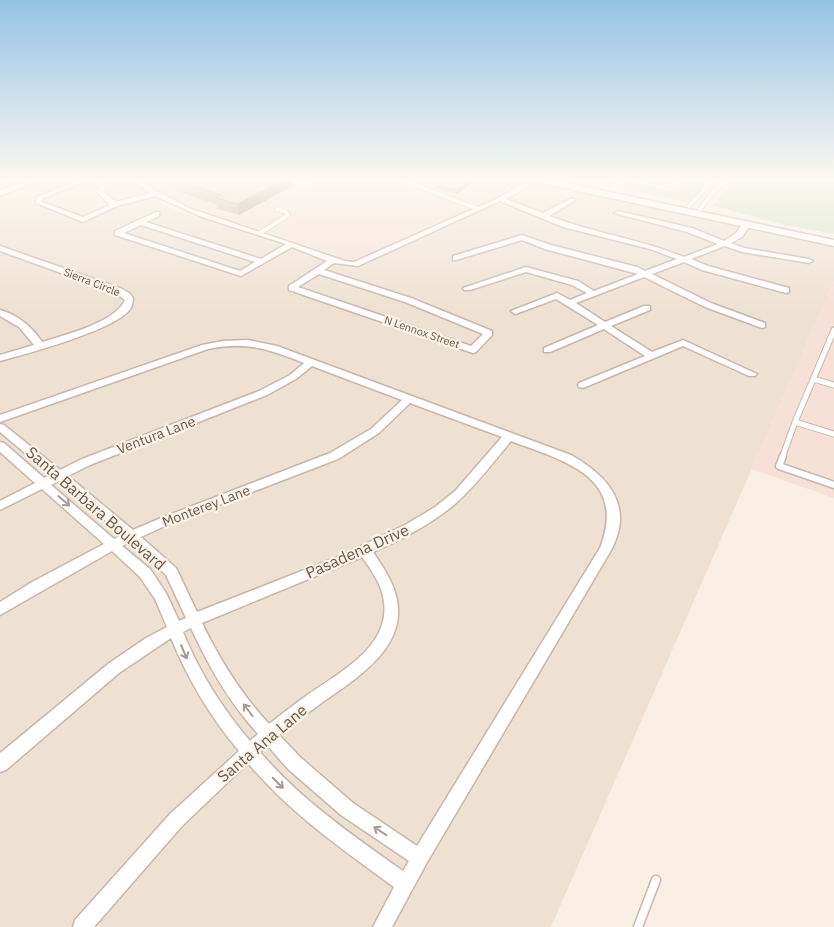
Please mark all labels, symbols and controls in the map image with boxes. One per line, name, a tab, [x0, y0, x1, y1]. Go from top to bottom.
street label: Sierra Circle	[62, 265, 122, 299]
street label: N Lennox Street	[383, 313, 462, 351]
street label: Ventura Lane	[114, 412, 198, 458]
street label: Santa Barbara Boulevard	[22, 442, 170, 574]
street label: Monterey Lane	[159, 481, 253, 531]
one-way arrow	[57, 495, 70, 506]
street label: Pasadena Drive	[302, 519, 412, 583]
one-way arrow	[179, 644, 189, 659]
street label: Santa Ana Lane	[213, 700, 311, 786]
one-way arrow	[242, 704, 253, 717]
one-way arrow	[272, 777, 284, 789]
one-way arrow	[373, 826, 387, 836]

